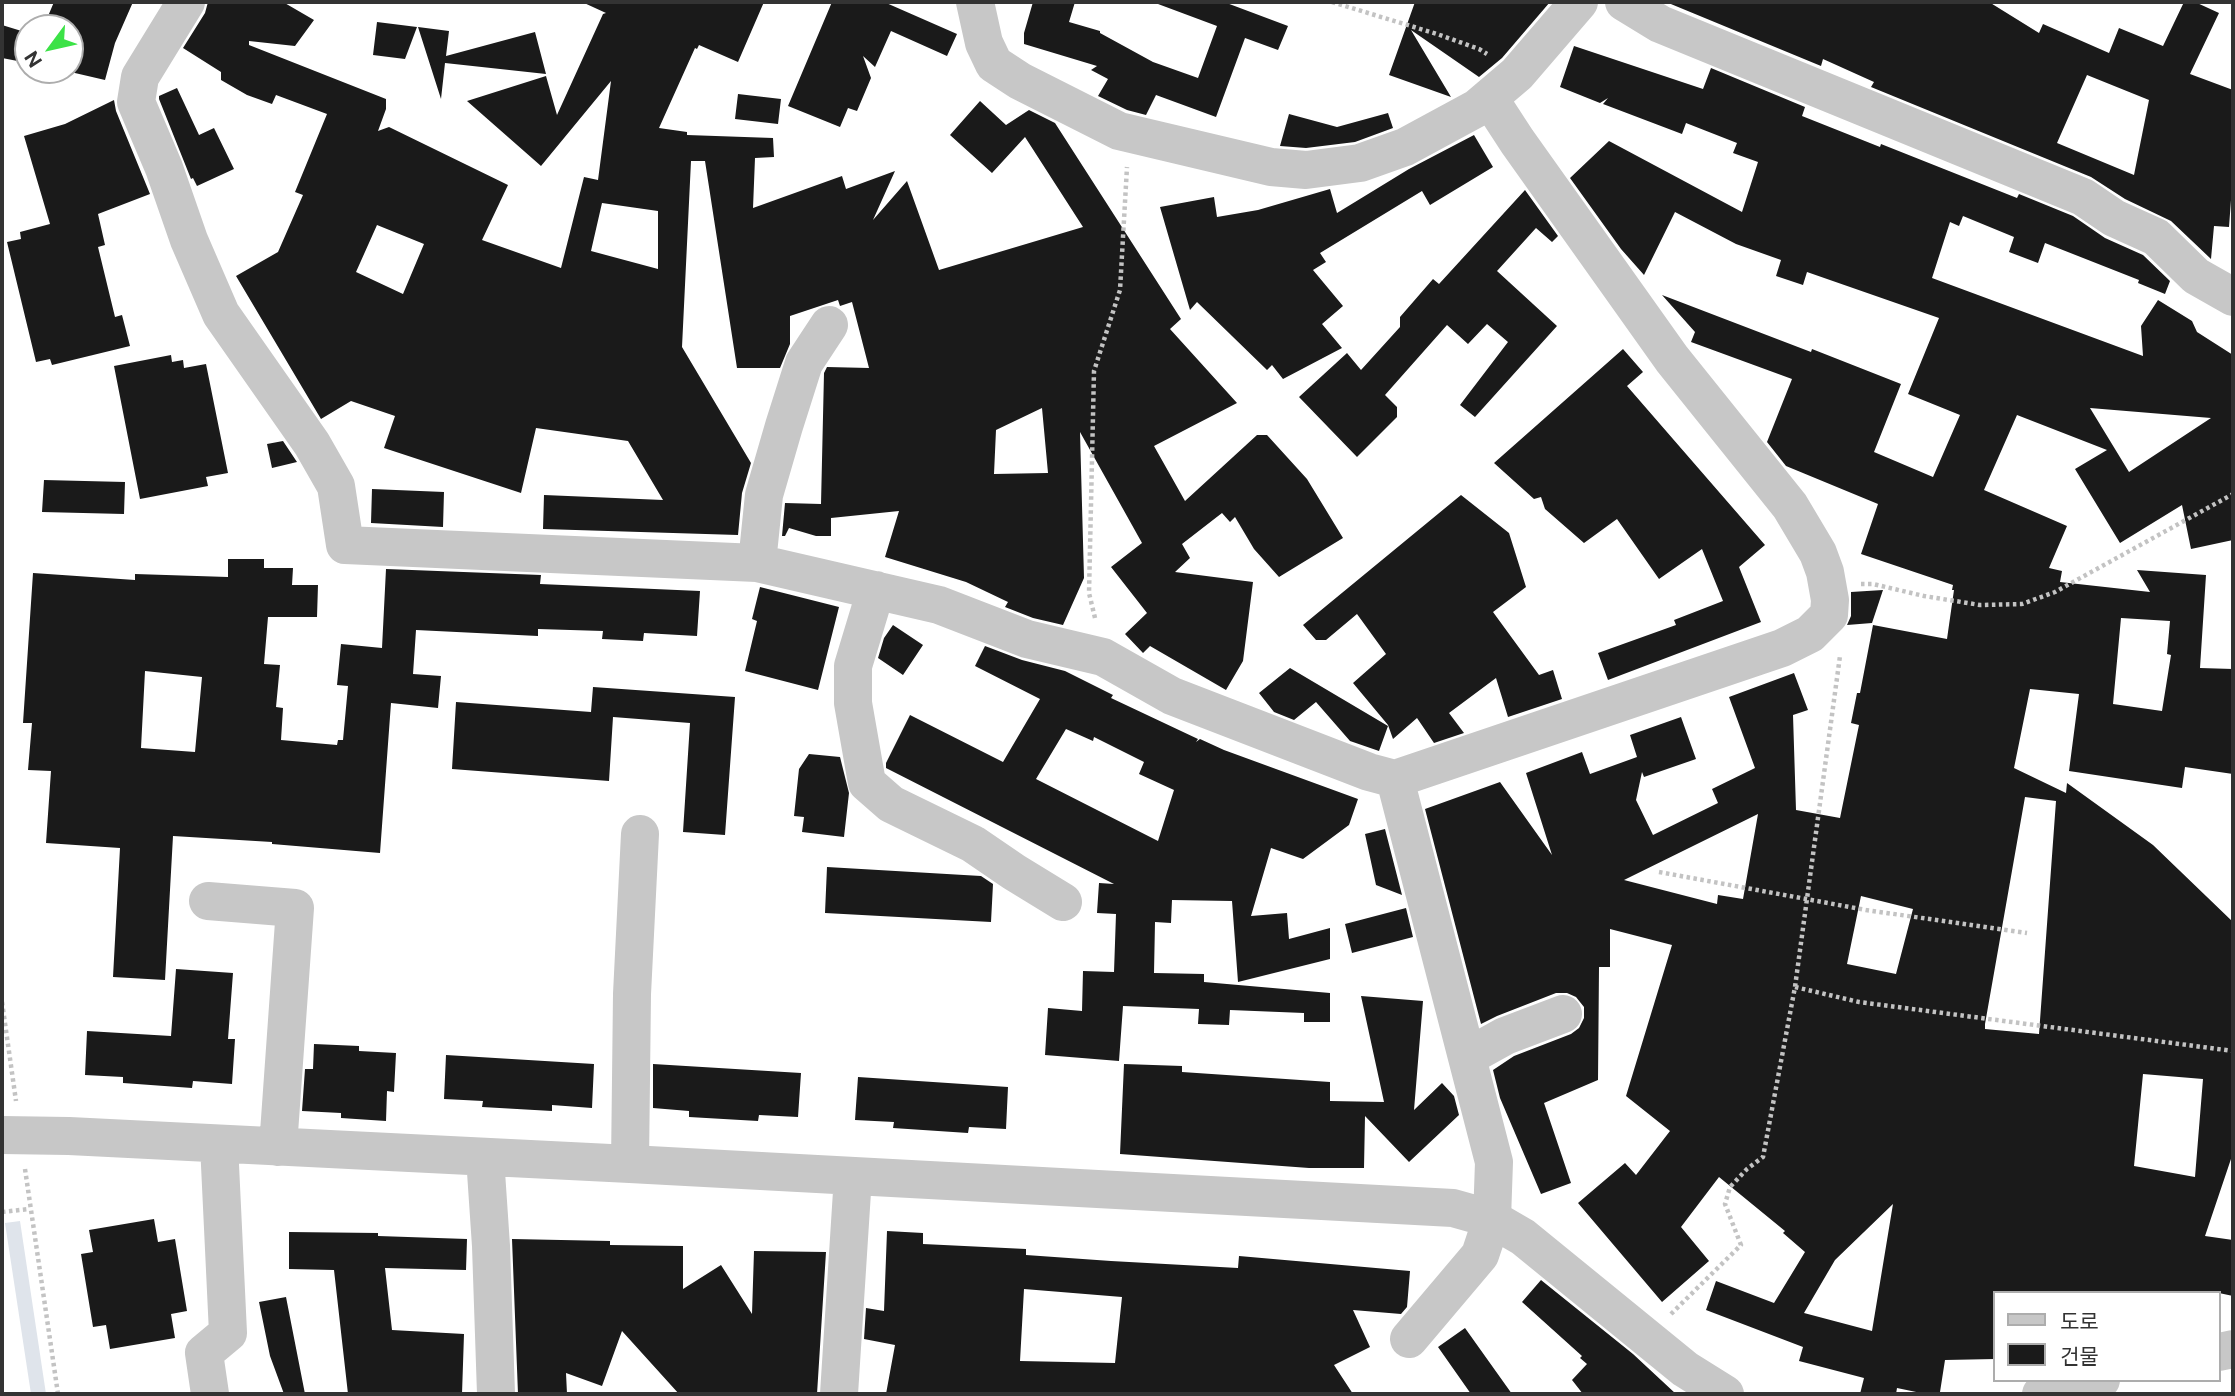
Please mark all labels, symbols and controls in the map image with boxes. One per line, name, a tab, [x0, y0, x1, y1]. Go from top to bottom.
north arrow	[14, 14, 84, 84]
text: N	[20, 47, 46, 72]
legend	[1994, 1291, 2221, 1382]
text: 도로	[2060, 1309, 2099, 1334]
text: 건물	[2060, 1344, 2099, 1369]

